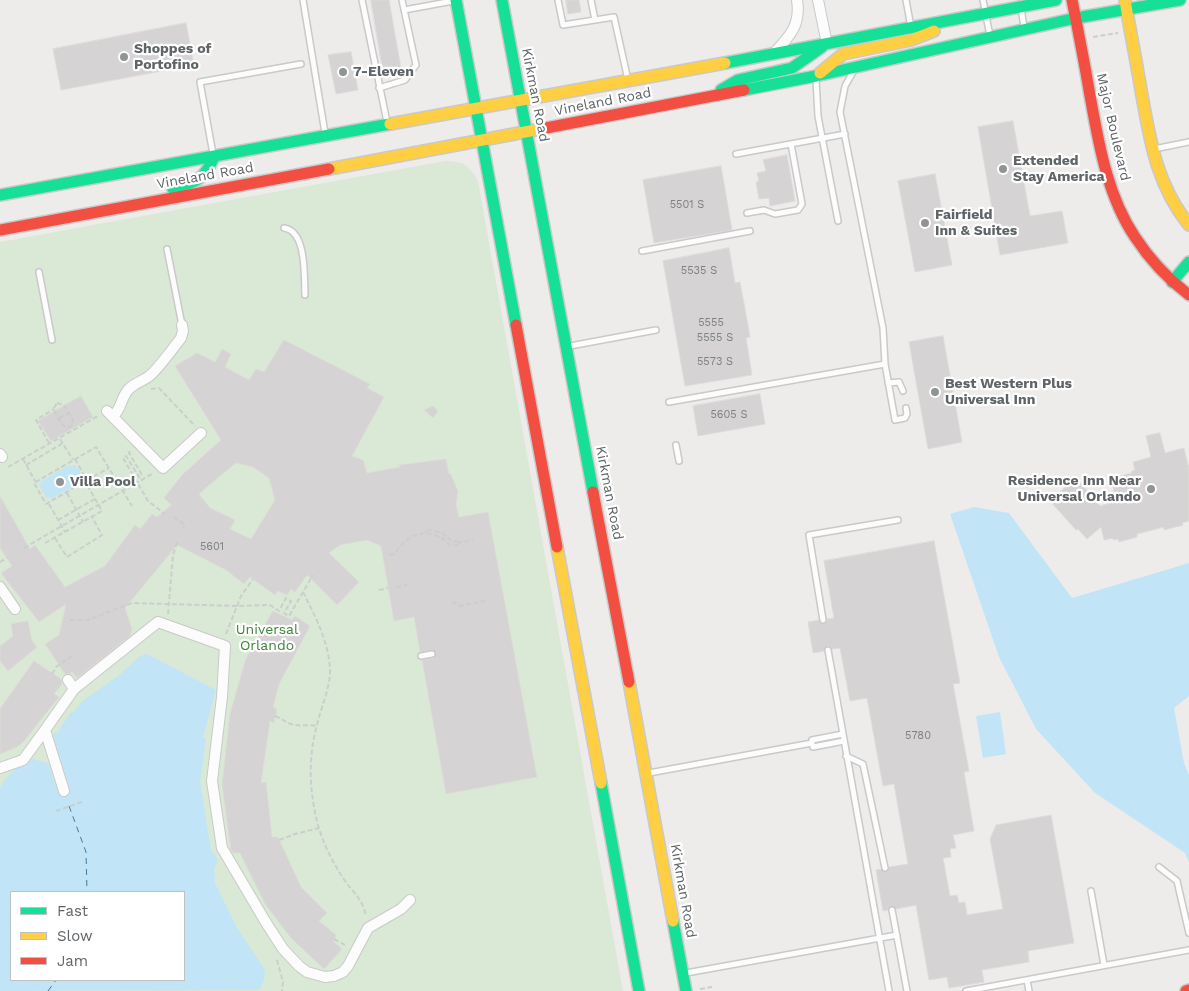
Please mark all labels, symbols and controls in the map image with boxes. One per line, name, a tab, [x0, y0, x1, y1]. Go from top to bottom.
place label: Shoppes of Portofino	[134, 41, 211, 74]
street label: Kirkman Road	[518, 47, 552, 143]
marker: Shoppes of Portofino	[118, 51, 130, 63]
place label: 7-Eleven	[353, 64, 414, 80]
marker: 7-Eleven	[337, 66, 349, 78]
street label: Major Boulevard	[1092, 72, 1134, 182]
street label: Vineland Road	[553, 84, 653, 120]
place label: Extended Stay America	[1013, 153, 1105, 186]
street label: Vineland Road	[155, 159, 255, 193]
marker: Extended Stay America	[997, 163, 1009, 175]
house number: 5501 S	[670, 198, 704, 212]
place label: Fairfield Inn & Suites	[935, 207, 1017, 240]
marker: Fairfield Inn & Suites	[919, 217, 931, 229]
house number: 5535 S	[681, 264, 717, 278]
house number: 5555	[698, 316, 724, 330]
house number: 5555 S	[697, 331, 733, 345]
house number: 5573 S	[697, 355, 733, 369]
place label: Best Western Plus Universal Inn	[945, 376, 1072, 408]
marker: Best Western Plus Universal Inn	[929, 386, 941, 398]
house number: 5605 S	[710, 408, 748, 422]
street label: Kirkman Road	[592, 445, 626, 541]
place label: Residence Inn Near Universal Orlando	[1008, 473, 1141, 506]
place label: Villa Pool	[70, 474, 135, 490]
marker: Villa Pool	[54, 476, 66, 488]
marker: Residence Inn Near Universal Orlando	[1145, 483, 1157, 495]
house number: 5601	[200, 540, 224, 554]
park label: Universal Orlando	[236, 622, 298, 654]
house number: 5780	[905, 729, 931, 743]
street label: Kirkman Road	[666, 843, 700, 939]
legend	[10, 891, 185, 981]
text: Fast	[57, 902, 88, 920]
text: Slow	[57, 927, 93, 945]
text: Jam	[57, 952, 88, 970]

